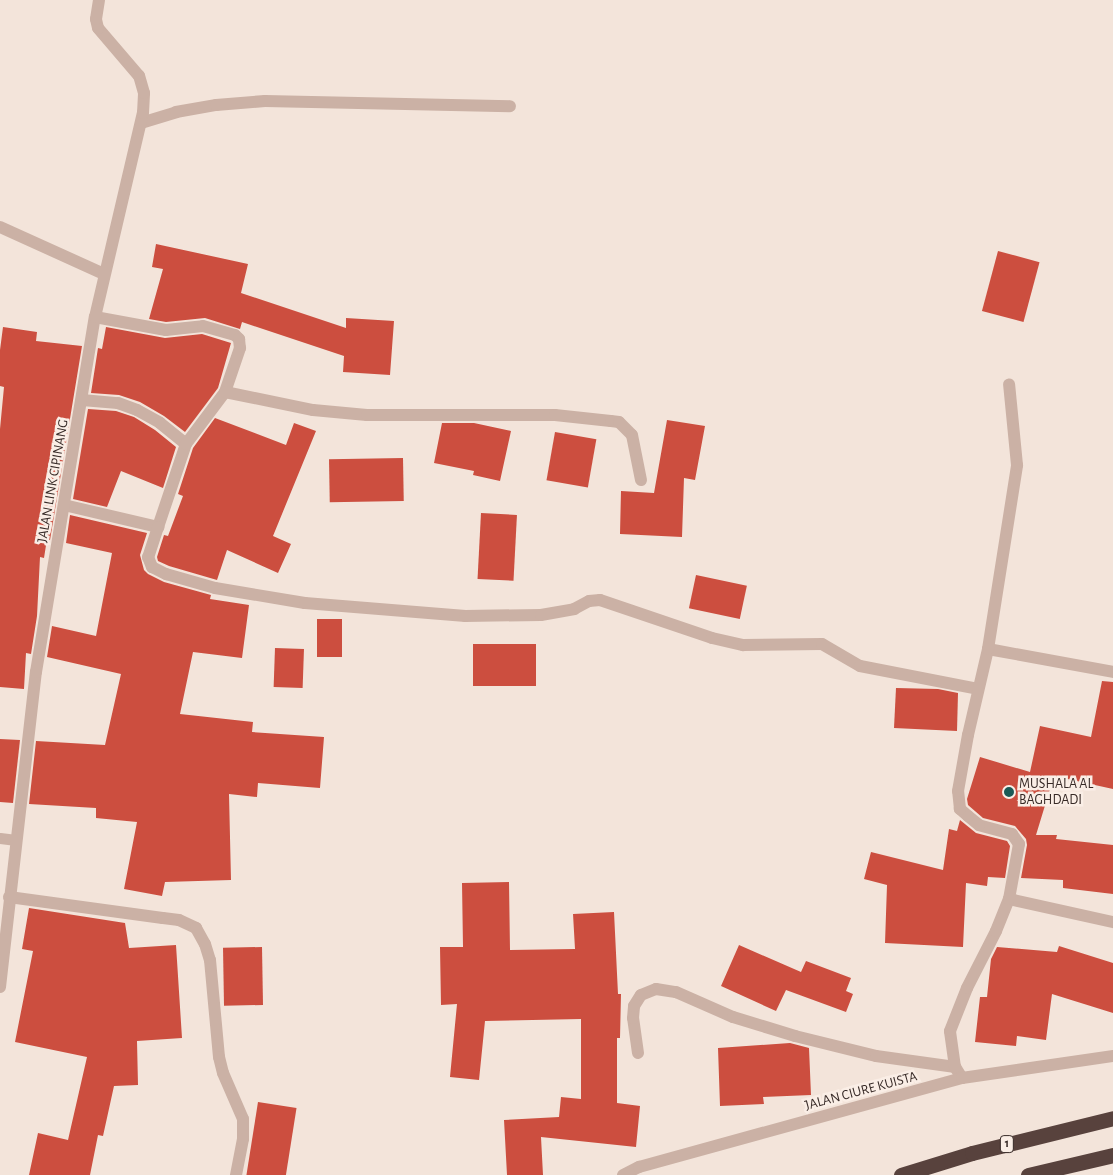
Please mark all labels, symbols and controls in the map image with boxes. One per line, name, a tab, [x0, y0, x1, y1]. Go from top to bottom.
street label: JALAN LINK CIPINANG	[34, 418, 72, 544]
place label: MUSHALA AL BAGHDADI	[1019, 776, 1093, 809]
marker: MUSHALA AL BAGHDADI	[1003, 786, 1015, 798]
street label: JALAN CIURE KUISTA	[803, 1068, 919, 1114]
road number: 1	[1000, 1134, 1014, 1154]

